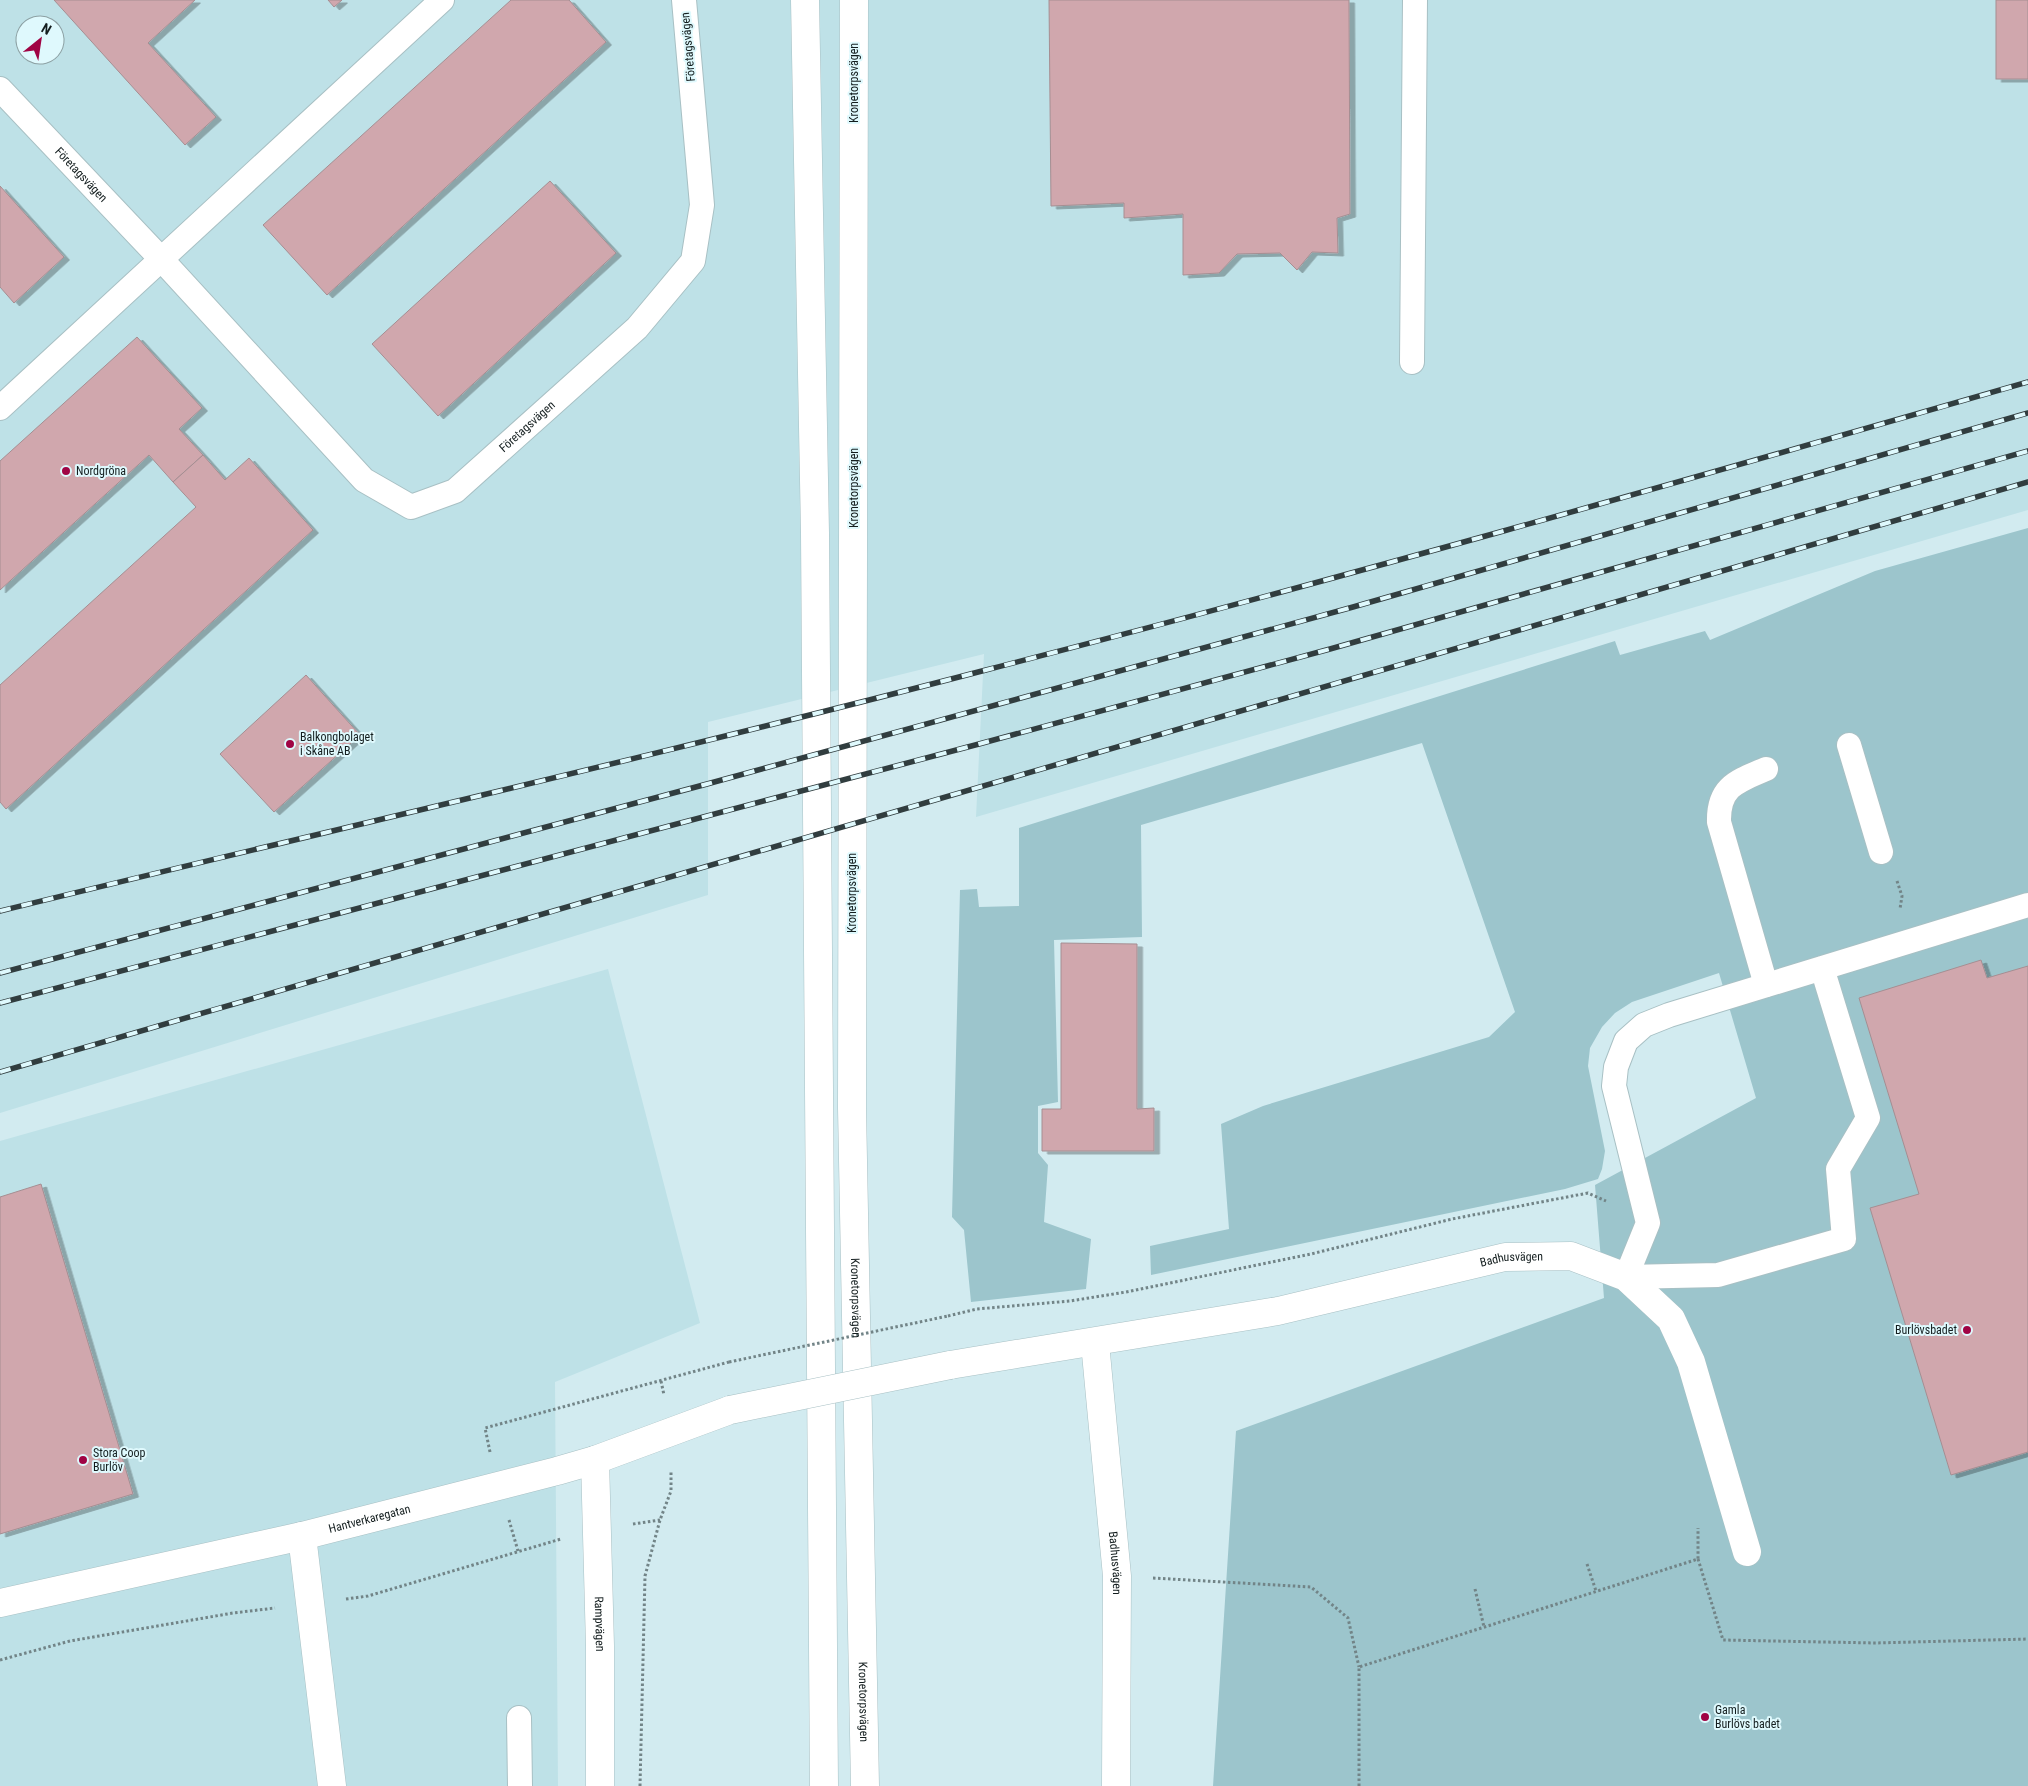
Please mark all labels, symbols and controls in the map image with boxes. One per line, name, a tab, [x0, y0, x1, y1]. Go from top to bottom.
street label: Företagsvägen	[678, 11, 698, 82]
north arrow	[15, 15, 65, 65]
text: N	[39, 20, 54, 38]
street label: Kronetorpsvägen	[847, 43, 861, 123]
street label: Företagsvägen	[52, 145, 110, 205]
street label: Företagsvägen	[496, 398, 558, 455]
street label: Kronetorpsvägen	[847, 448, 861, 528]
place label: Nordgröna	[76, 464, 126, 478]
marker: Nordgröna	[60, 465, 72, 477]
place label: Balkongbolaget i Skåne AB	[300, 730, 374, 758]
marker: Balkongbolaget i Skåne AB	[284, 738, 296, 750]
street label: Kronetorpsvägen	[845, 853, 859, 933]
street label: Badhusvägen	[1479, 1249, 1543, 1270]
street label: Kronetorpsvägen	[848, 1258, 863, 1338]
place label: Burlövsbadet	[1895, 1323, 1957, 1337]
marker: Burlövsbadet	[1961, 1324, 1973, 1336]
place label: Stora Coop Burlöv	[93, 1446, 145, 1474]
marker: Stora Coop Burlöv	[77, 1454, 89, 1466]
street label: Hantverkaregatan	[327, 1502, 412, 1536]
street label: Badhusvägen	[1106, 1531, 1124, 1595]
street label: Rampvägen	[592, 1596, 607, 1652]
street label: Kronetorpsvägen	[856, 1662, 871, 1742]
place label: Gamla Burlövs badet	[1715, 1703, 1780, 1731]
marker: Gamla Burlövs badet	[1699, 1711, 1711, 1723]

